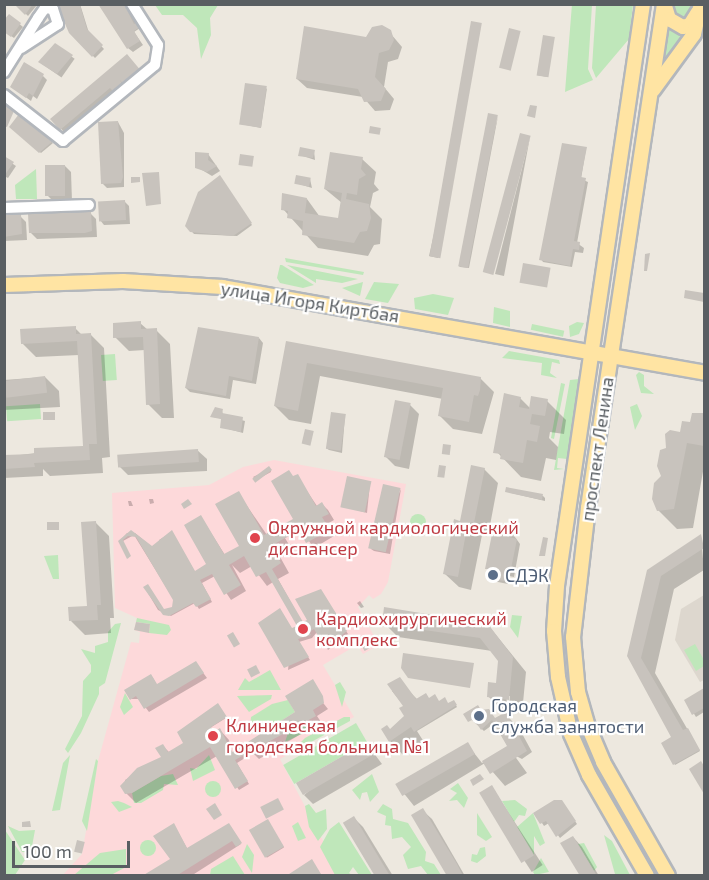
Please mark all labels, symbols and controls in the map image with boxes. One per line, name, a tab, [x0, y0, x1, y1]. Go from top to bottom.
street label: улица Игоря Киртбая	[219, 277, 401, 327]
street label: проспект Ленина	[576, 375, 618, 523]
place label: Окружной кардиологический диспансер	[268, 517, 519, 560]
marker: Окружной кардиологический диспансер	[246, 529, 264, 547]
place label: СДЭК	[505, 564, 549, 586]
marker: СДЭК	[486, 568, 500, 582]
place label: Кардиохирургический комплекс	[316, 608, 507, 650]
marker: Кардиохирургический комплекс	[294, 620, 312, 638]
place label: Городская служба занятости	[491, 695, 644, 738]
marker: Городская служба занятости	[472, 709, 486, 723]
place label: Клиническая городская больница №1	[226, 715, 430, 758]
marker: Клиническая городская больница №1	[204, 727, 222, 745]
scale bar	[15, 829, 134, 867]
text: 100 m	[23, 840, 72, 862]

